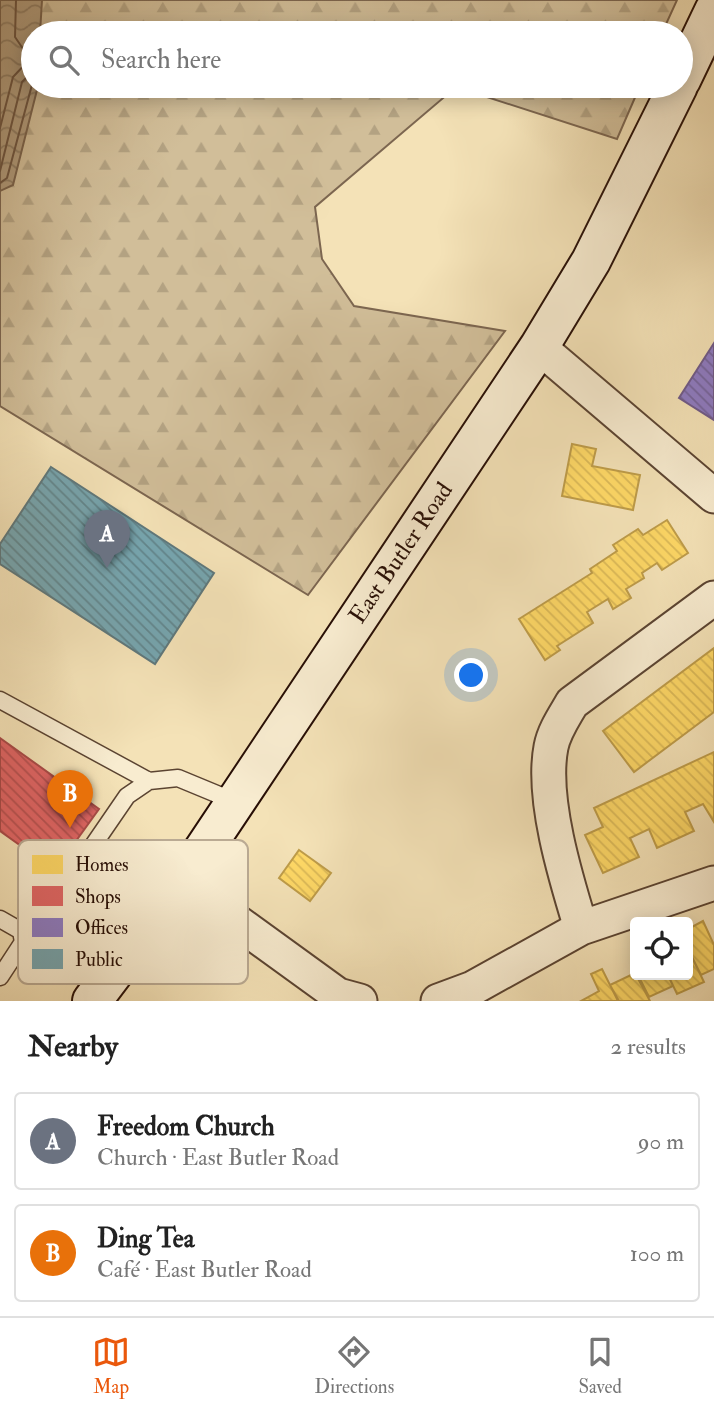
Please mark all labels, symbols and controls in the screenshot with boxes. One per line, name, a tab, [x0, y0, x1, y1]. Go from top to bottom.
search box	[21, 21, 693, 98]
icon: search	[45, 41, 83, 79]
text: Search here	[101, 44, 221, 76]
street label: East Butler Road	[342, 476, 460, 630]
pin: A	[84, 510, 130, 568]
your location	[454, 658, 488, 692]
pin: B	[47, 770, 93, 828]
legend	[18, 840, 248, 984]
text: Homes	[75, 853, 129, 877]
text: Shops	[75, 885, 121, 910]
text: Offices	[75, 916, 128, 940]
map controls	[630, 917, 693, 980]
button: locate	[630, 917, 693, 980]
text: Public	[75, 948, 123, 972]
text: Nearby	[28, 1028, 118, 1065]
text: 2 results	[611, 1032, 686, 1061]
text: Freedom Church	[97, 1111, 275, 1143]
text: A	[46, 1127, 60, 1156]
text: 90 m	[638, 1127, 684, 1156]
text: Church · East Butler Road	[97, 1143, 339, 1172]
text: Ding Tea	[97, 1223, 194, 1255]
text: B	[45, 1239, 61, 1268]
text: 100 m	[630, 1239, 684, 1268]
text: Café · East Butler Road	[97, 1255, 312, 1284]
tab: Map	[92, 1333, 130, 1399]
tab: Directions	[314, 1333, 394, 1399]
tab: Saved	[578, 1333, 622, 1399]

